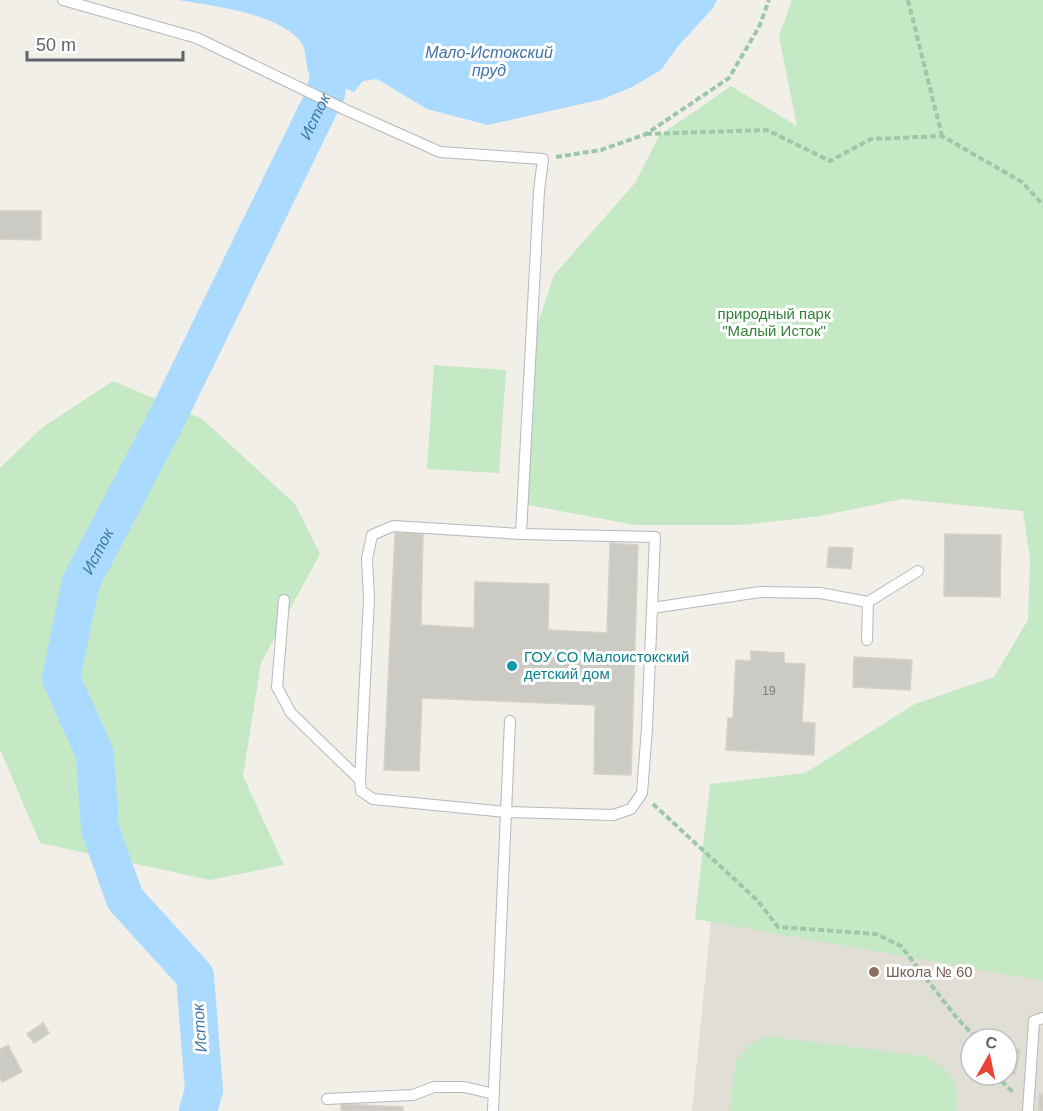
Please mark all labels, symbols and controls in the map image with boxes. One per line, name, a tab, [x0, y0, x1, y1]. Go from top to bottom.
scale bar	[27, 24, 183, 62]
text: 50 m	[36, 35, 76, 55]
water label: Мало-Истокский пруд	[425, 44, 553, 79]
water label: Исток	[297, 90, 334, 142]
park label: природный парк "Малый Исток"	[718, 305, 831, 339]
water label: Исток	[79, 524, 117, 577]
place label: ГОУ СО Малоистокский детский дом	[524, 648, 689, 682]
marker: ГОУ СО Малоистокский детский дом	[505, 659, 519, 673]
house number: 19	[762, 684, 776, 698]
place label: Школа № 60	[886, 963, 973, 980]
marker: Школа № 60	[867, 965, 881, 979]
water label: Исток	[189, 1001, 210, 1053]
north arrow	[959, 1027, 1019, 1087]
text: С	[984, 1033, 999, 1052]

